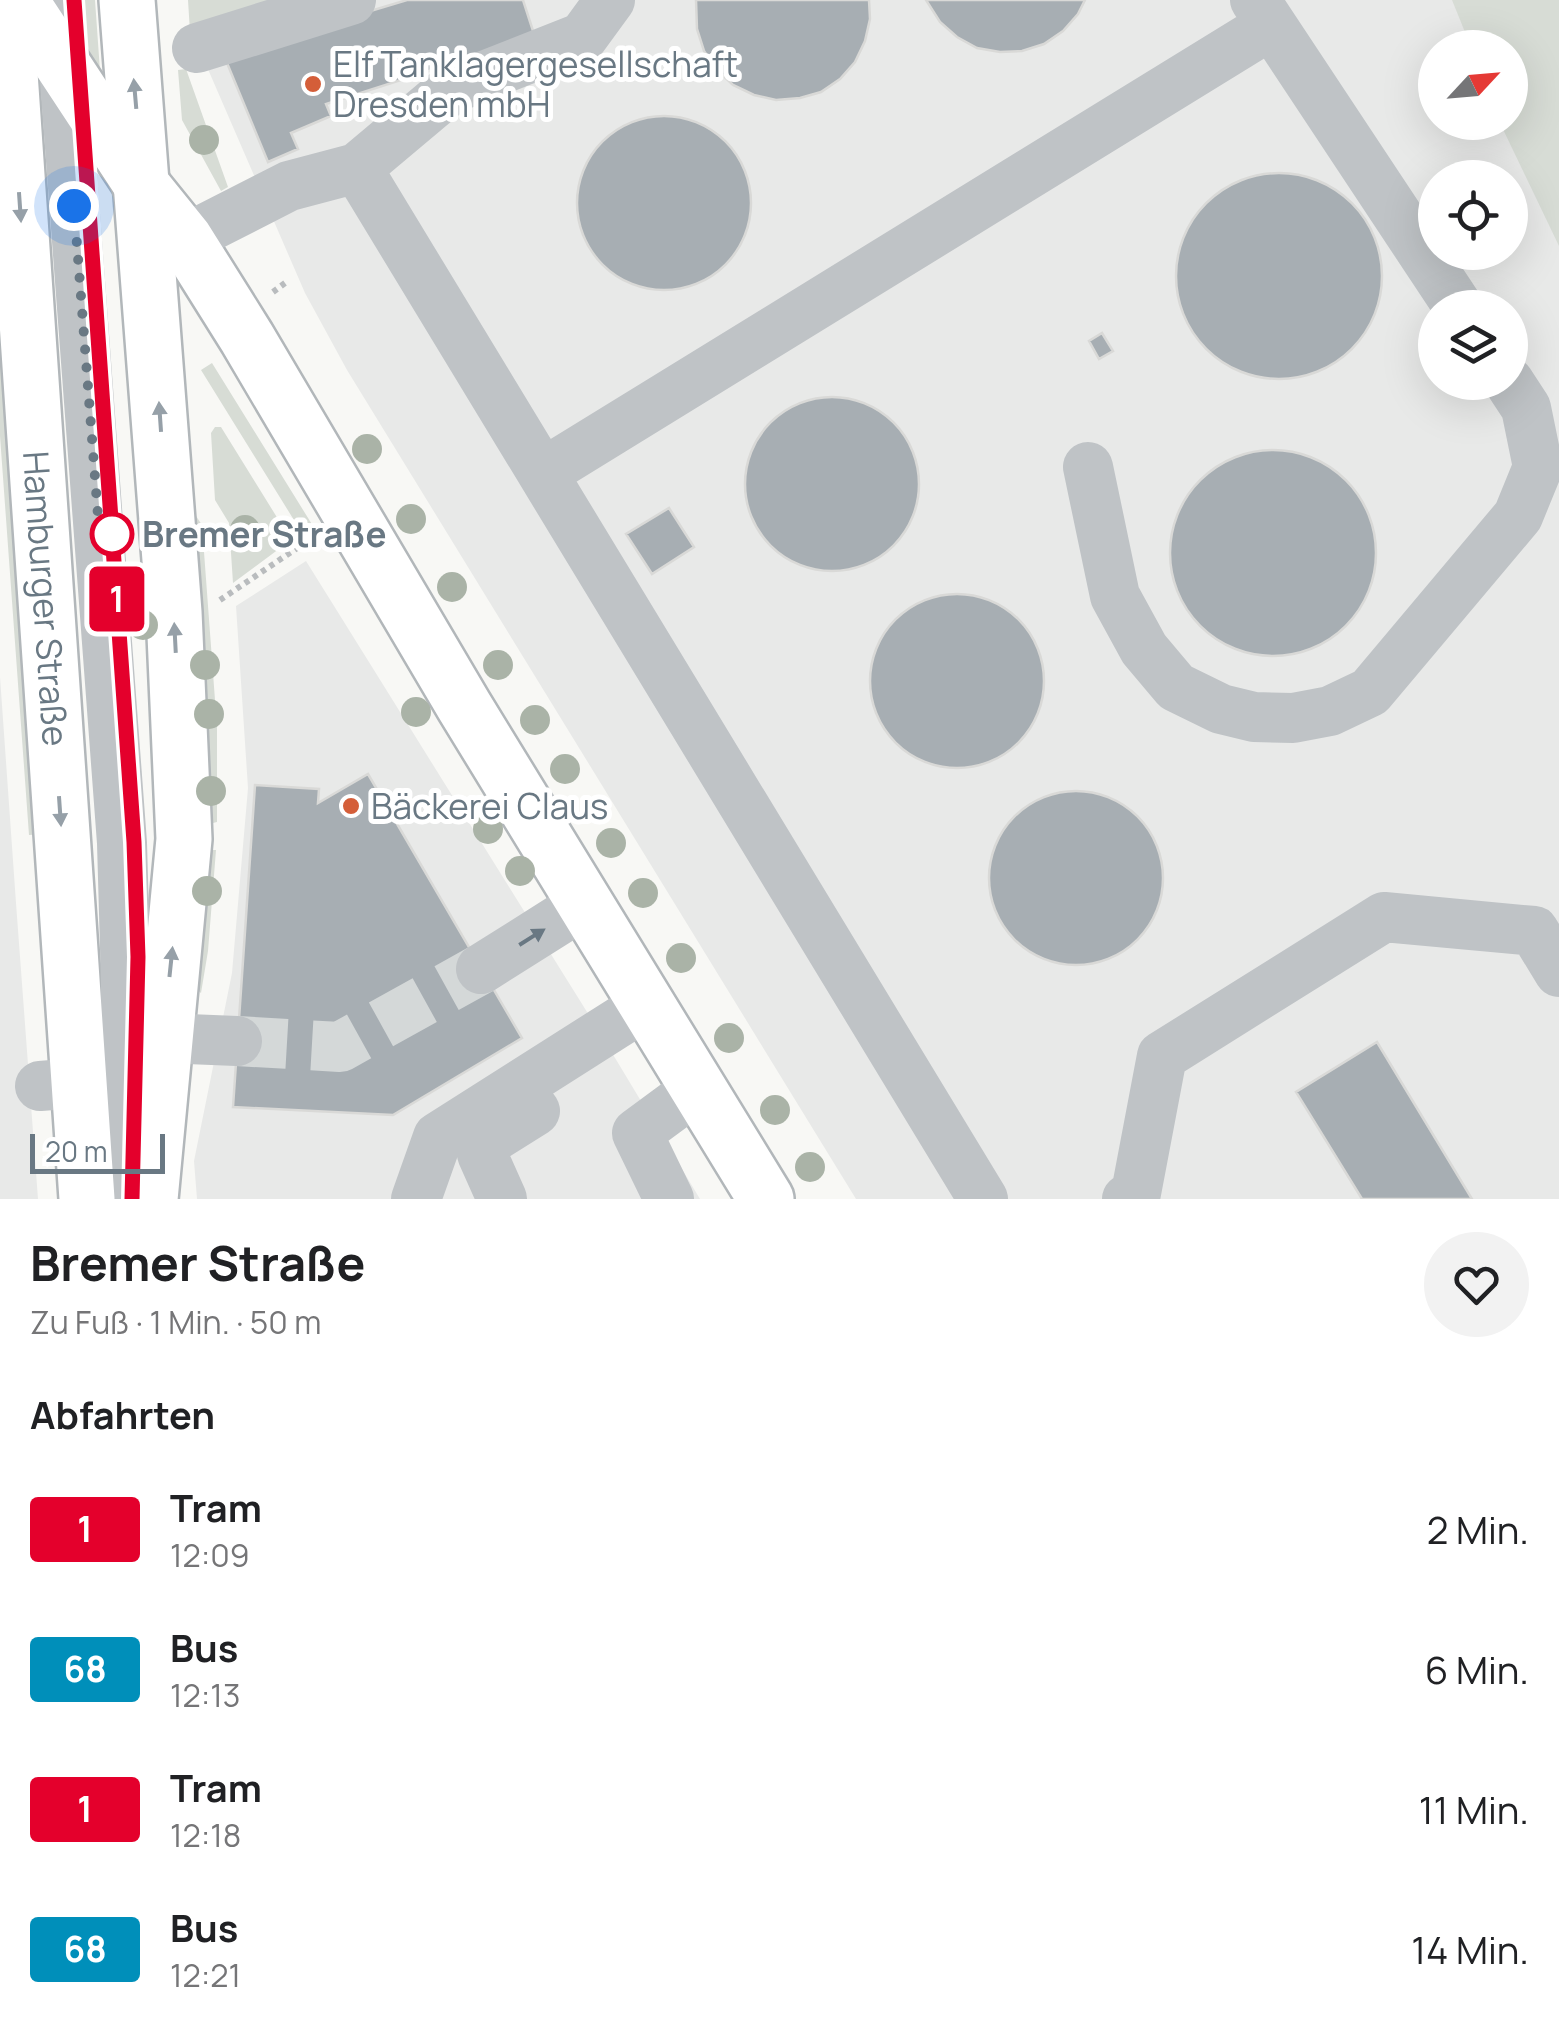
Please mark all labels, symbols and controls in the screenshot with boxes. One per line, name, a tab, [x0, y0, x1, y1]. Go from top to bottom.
north arrow	[1418, 30, 1528, 140]
map controls	[1418, 30, 1528, 400]
place label: Elf Tanklagergesellschaft Dresden mbH	[333, 40, 738, 128]
marker: Elf Tanklagergesellschaft Dresden mbH	[302, 73, 324, 95]
one-way arrow	[126, 77, 142, 109]
button: locate	[1418, 160, 1528, 270]
your location	[49, 181, 99, 231]
one-way arrow	[12, 192, 28, 224]
button: layers	[1418, 290, 1528, 400]
one-way arrow	[152, 400, 168, 432]
street label: Hamburger Straße	[12, 449, 80, 748]
place label: Bremer Straße	[142, 510, 387, 558]
marker: Bremer Straße	[91, 513, 133, 555]
line badge: 1	[84, 566, 150, 632]
text: 1	[109, 575, 125, 623]
one-way arrow	[167, 622, 183, 654]
place label: Bäckerei Claus	[371, 782, 608, 830]
one-way arrow	[52, 795, 68, 827]
marker: Bäckerei Claus	[340, 795, 362, 817]
one-way arrow	[519, 928, 546, 947]
one-way arrow	[163, 946, 179, 978]
scale bar	[30, 1129, 165, 1174]
text: 20 m	[45, 1132, 107, 1170]
text: Bremer Straße	[30, 1230, 365, 1295]
button: heart	[1424, 1232, 1529, 1337]
text: Zu Fuß · 1 Min. · 50 m	[30, 1300, 321, 1344]
text: Abfahrten	[30, 1388, 215, 1440]
text: Tram	[170, 1481, 262, 1533]
text: 2 Min.	[1427, 1503, 1529, 1555]
text: 1	[77, 1505, 93, 1553]
text: 12:09	[170, 1533, 250, 1577]
text: Bus	[170, 1621, 238, 1673]
text: 6 Min.	[1425, 1643, 1529, 1695]
text: 68	[63, 1645, 107, 1693]
text: 12:13	[170, 1673, 240, 1717]
text: Tram	[170, 1761, 262, 1813]
text: 11 Min.	[1419, 1783, 1529, 1835]
text: 1	[77, 1785, 93, 1833]
text: 12:18	[170, 1813, 241, 1857]
text: Bus	[170, 1901, 238, 1953]
text: 14 Min.	[1411, 1923, 1529, 1975]
text: 68	[63, 1925, 107, 1973]
text: 12:21	[170, 1953, 241, 1997]

